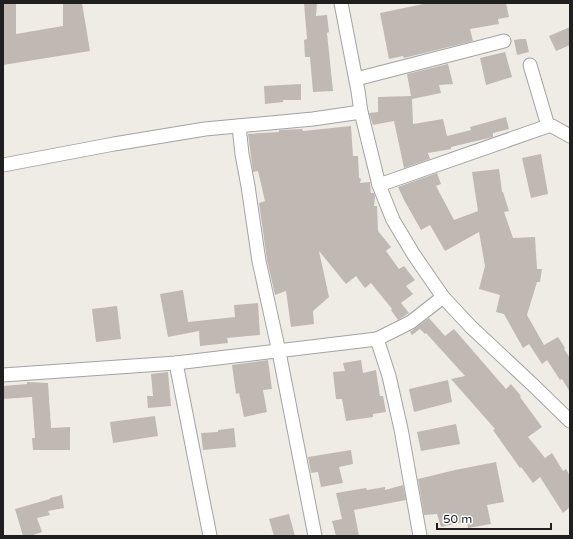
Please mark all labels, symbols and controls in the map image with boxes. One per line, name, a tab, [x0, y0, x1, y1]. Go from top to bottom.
scale bar	[437, 505, 551, 531]
text: 50 m	[443, 512, 472, 526]

